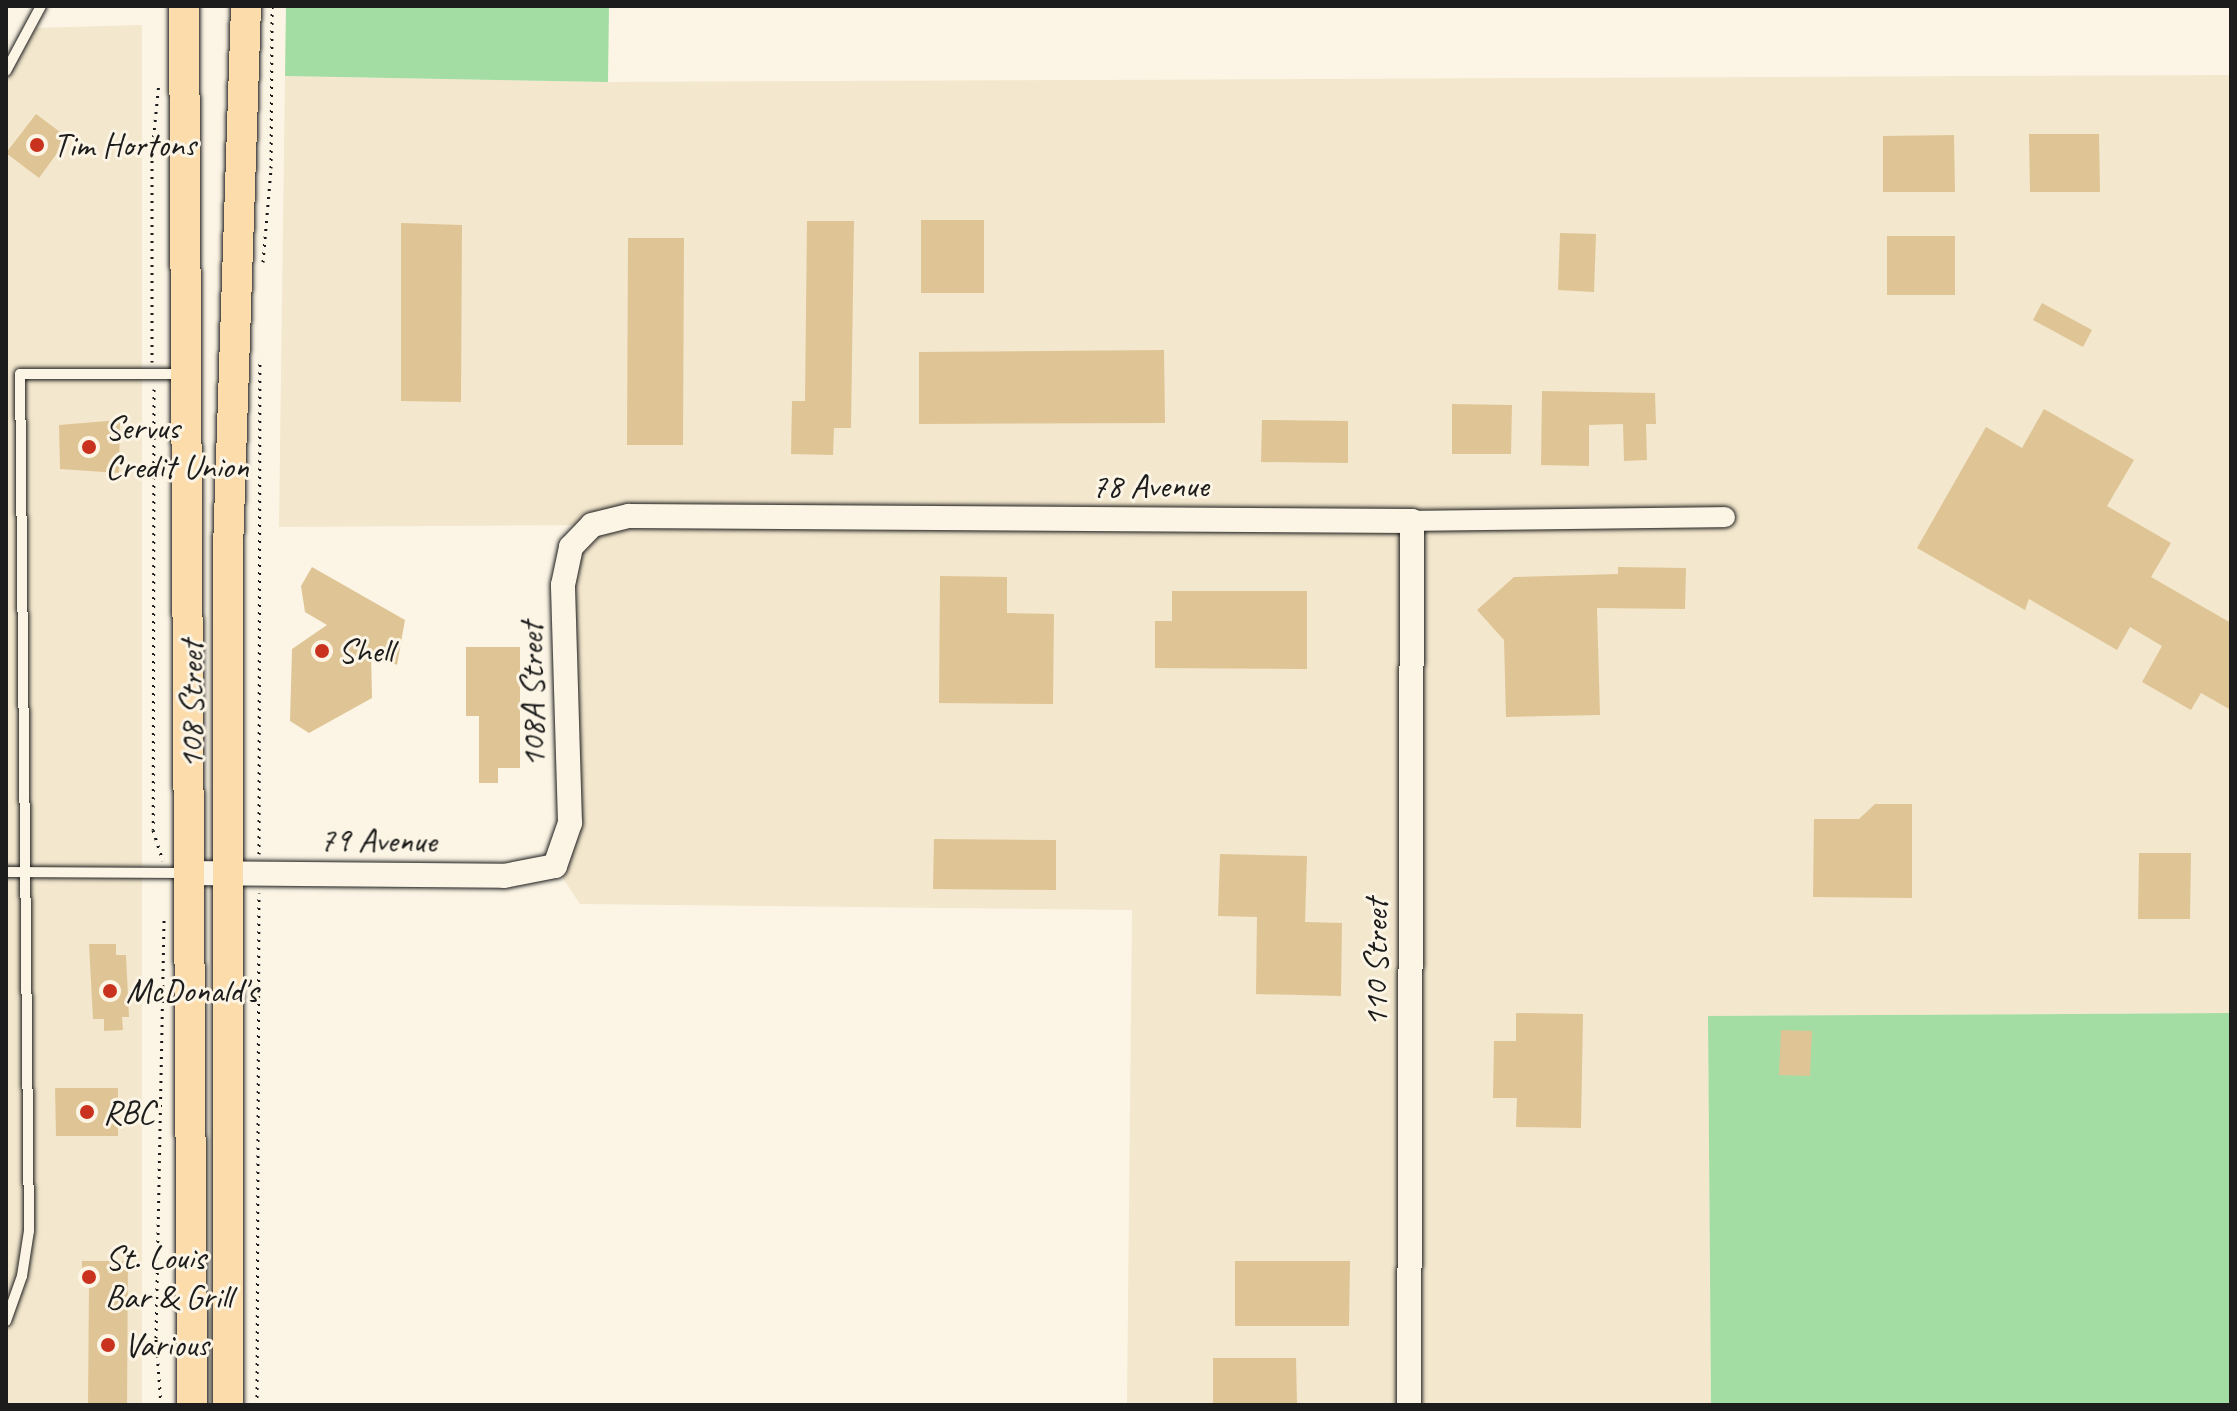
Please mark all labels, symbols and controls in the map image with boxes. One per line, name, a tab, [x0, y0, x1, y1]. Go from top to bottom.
place label: Tim Hortons	[53, 125, 196, 165]
marker: Tim Hortons	[28, 136, 46, 154]
place label: Servus Credit Union	[105, 407, 249, 486]
marker: Servus Credit Union	[80, 438, 98, 456]
street label: 78 Avenue	[1092, 466, 1208, 506]
street label: 108A Street	[510, 622, 554, 768]
place label: Shell	[338, 631, 394, 671]
street label: 108 Street	[171, 641, 211, 769]
marker: Shell	[313, 642, 331, 660]
street label: 79 Avenue	[319, 819, 437, 861]
street label: 110 Street	[1356, 899, 1396, 1027]
place label: McDonald's	[126, 971, 258, 1011]
marker: McDonald's	[101, 982, 119, 1000]
place label: RBC	[103, 1092, 155, 1132]
marker: RBC	[78, 1103, 96, 1121]
place label: St. Louis Bar & Grill	[105, 1237, 232, 1316]
marker: St. Louis Bar & Grill	[80, 1268, 98, 1286]
place label: Various	[124, 1325, 209, 1365]
marker: Various	[99, 1336, 117, 1354]

